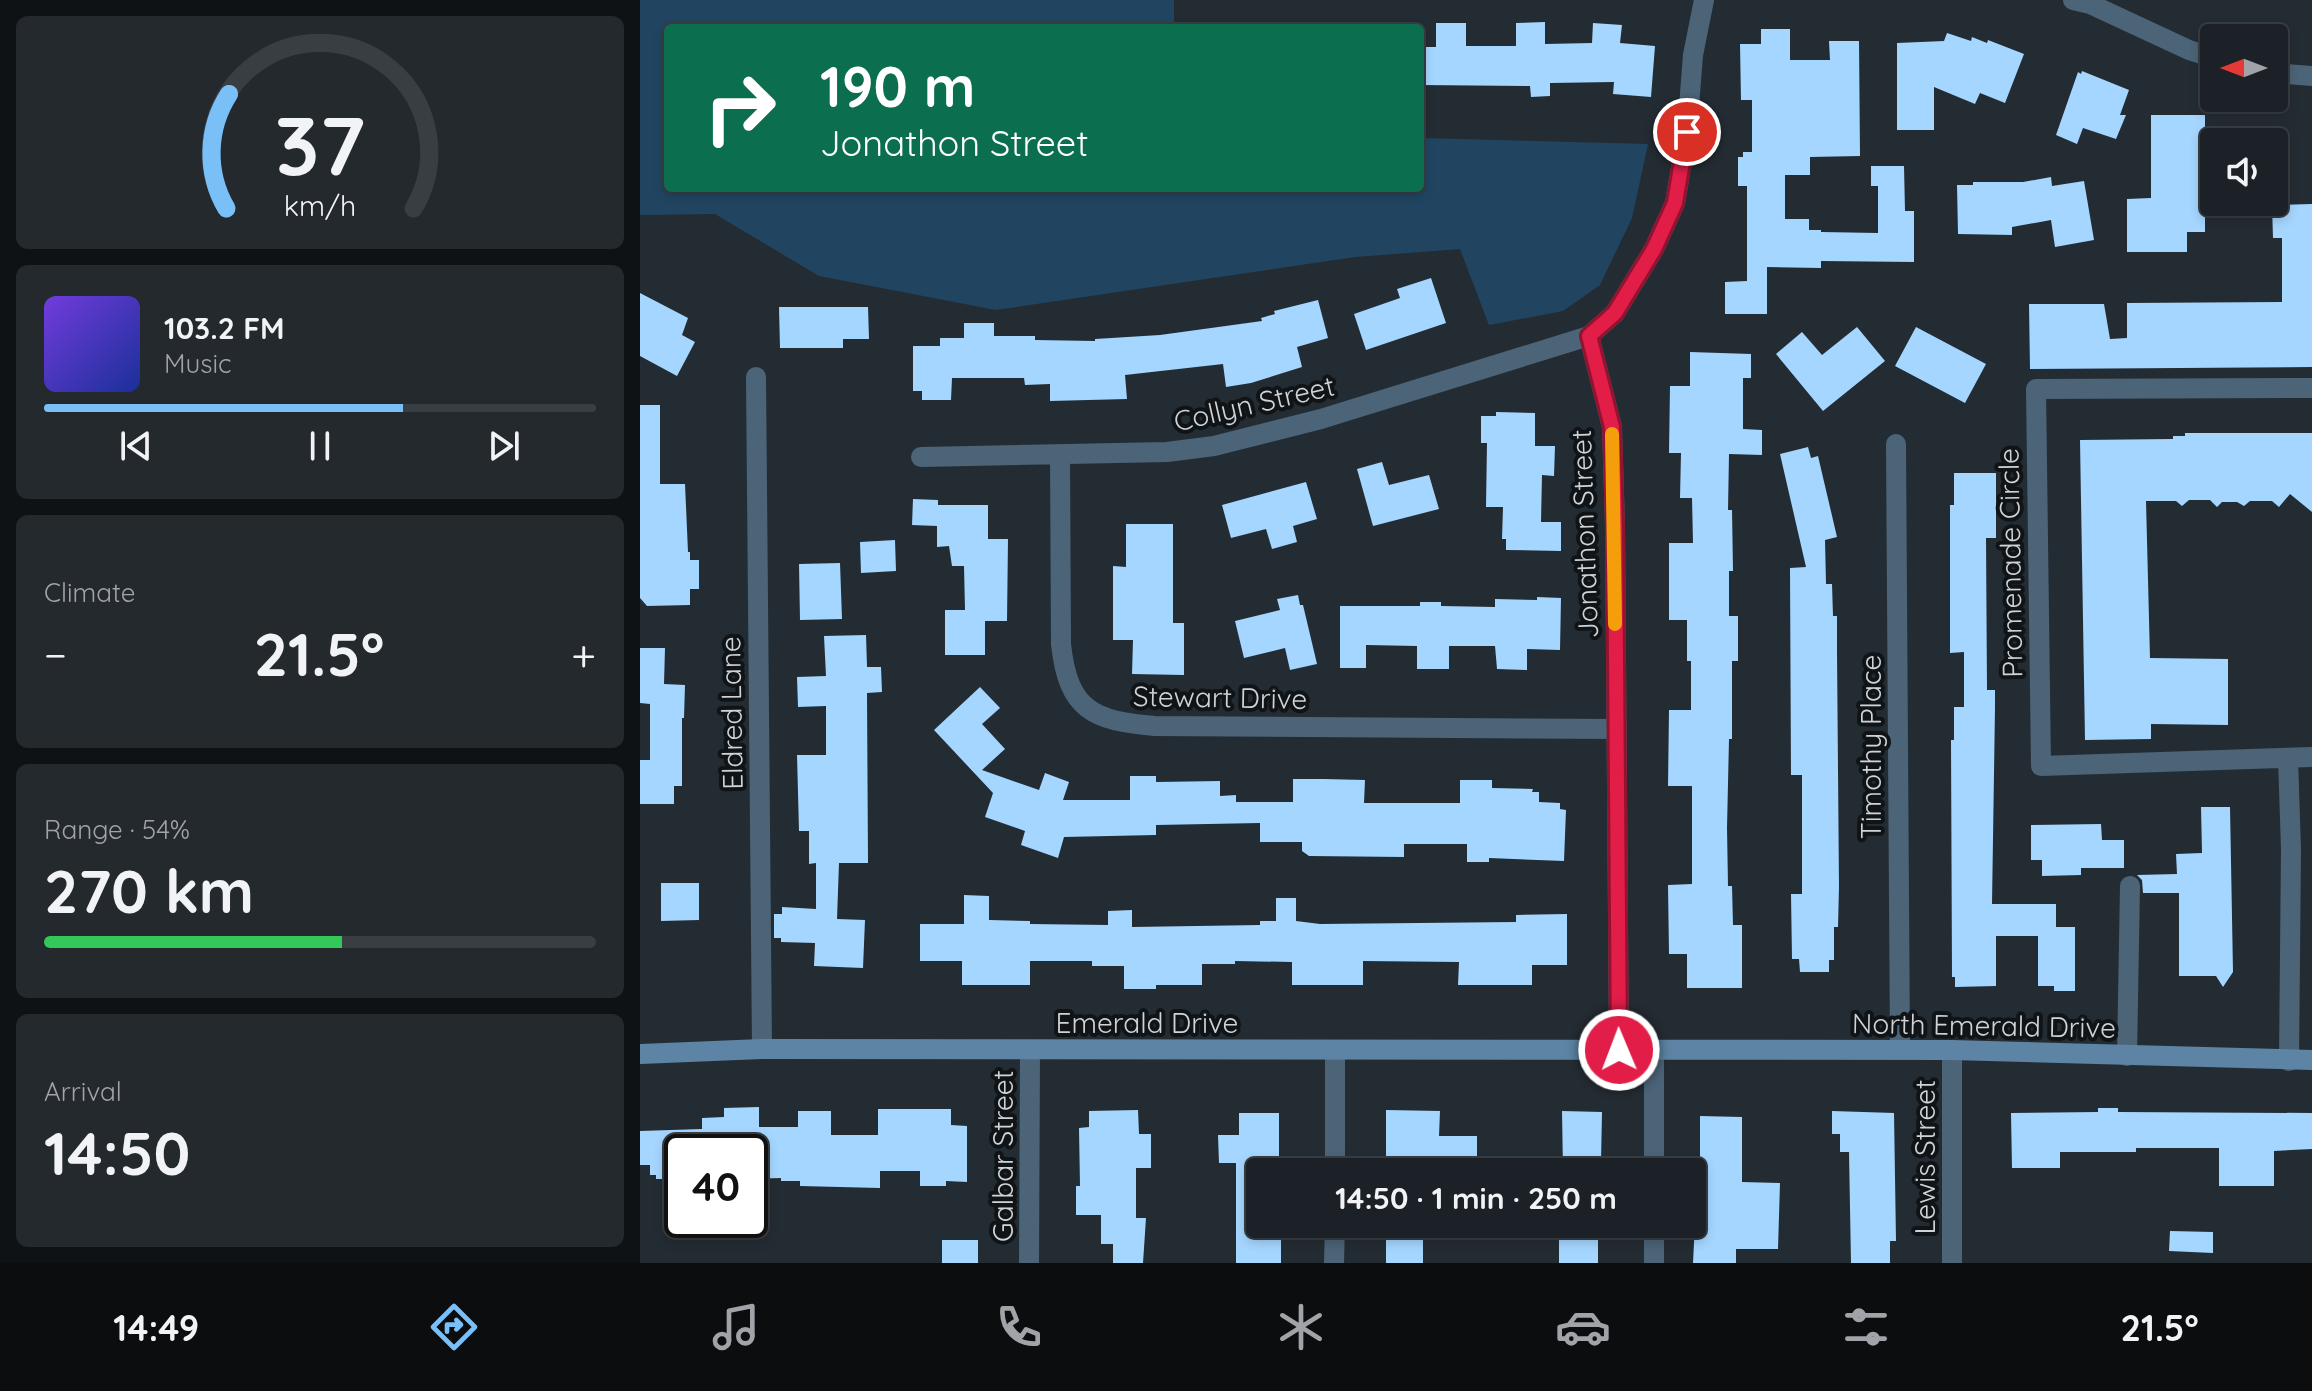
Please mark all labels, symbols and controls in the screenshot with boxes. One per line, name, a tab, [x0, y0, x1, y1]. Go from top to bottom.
north arrow	[2200, 24, 2288, 112]
map controls	[2200, 24, 2288, 216]
text: 190 m	[820, 51, 975, 121]
icon: right	[688, 56, 792, 160]
text: 37	[275, 91, 365, 195]
pin	[1653, 98, 1721, 166]
icon: arrive	[1665, 110, 1709, 154]
text: Jonathon Street	[820, 120, 1088, 165]
button: sound	[2200, 128, 2288, 216]
text: km/h	[284, 187, 356, 223]
text: 103.2 FM	[164, 309, 285, 347]
text: Music	[164, 347, 232, 380]
street label: Collyn Street	[1170, 368, 1338, 438]
icon: previous	[114, 424, 158, 468]
icon: pause	[298, 424, 342, 468]
icon: next	[482, 424, 526, 468]
street label: Jonathon Street	[1563, 429, 1605, 639]
street label: Promenade Circle	[1990, 448, 2030, 678]
text: Climate	[44, 576, 135, 609]
text: 21.5°	[254, 616, 384, 691]
text: −	[44, 627, 67, 682]
text: +	[571, 627, 596, 682]
street label: Eldred Lane	[712, 636, 750, 790]
street label: Timothy Place	[1853, 655, 1888, 839]
street label: Stewart Drive	[1133, 678, 1307, 716]
text: Range · 54%	[44, 813, 190, 846]
text: 270 km	[44, 853, 254, 928]
street label: Emerald Drive	[1056, 1005, 1238, 1040]
street label: North Emerald Drive	[1852, 1005, 2116, 1045]
position arrow	[1577, 1008, 1661, 1092]
street label: Galbar Street	[985, 1070, 1020, 1242]
text: Arrival	[44, 1075, 122, 1108]
street label: Lewis Street	[1907, 1079, 1942, 1235]
text: 14:50	[44, 1115, 190, 1190]
speed limit sign: 40	[664, 1134, 768, 1238]
text: 14:50 · 1 min · 250 m	[1335, 1179, 1617, 1217]
icon: directions	[426, 1299, 482, 1355]
icon: music	[708, 1299, 764, 1355]
icon: phone	[991, 1299, 1047, 1355]
icon: climate	[1273, 1299, 1329, 1355]
icon: car	[1555, 1299, 1611, 1355]
icon: filters	[1838, 1299, 1894, 1355]
text: 14:49	[113, 1305, 199, 1350]
text: 21.5°	[2120, 1305, 2199, 1350]

